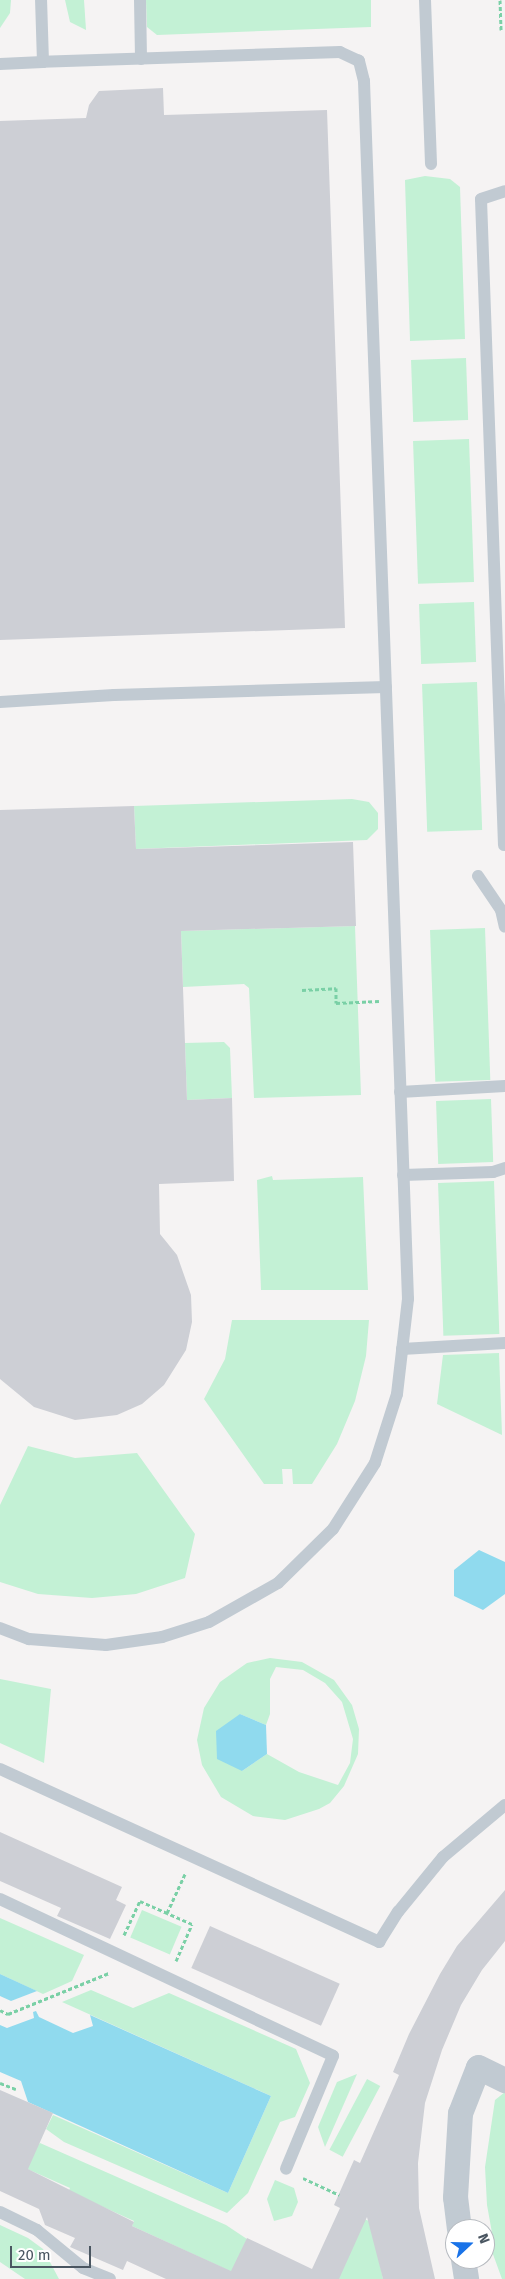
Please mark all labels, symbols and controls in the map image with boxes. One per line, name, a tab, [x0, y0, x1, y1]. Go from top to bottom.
north arrow	[445, 2219, 495, 2269]
text: N	[474, 2231, 493, 2246]
scale bar	[12, 2236, 94, 2268]
text: 20 m	[18, 2246, 51, 2264]

